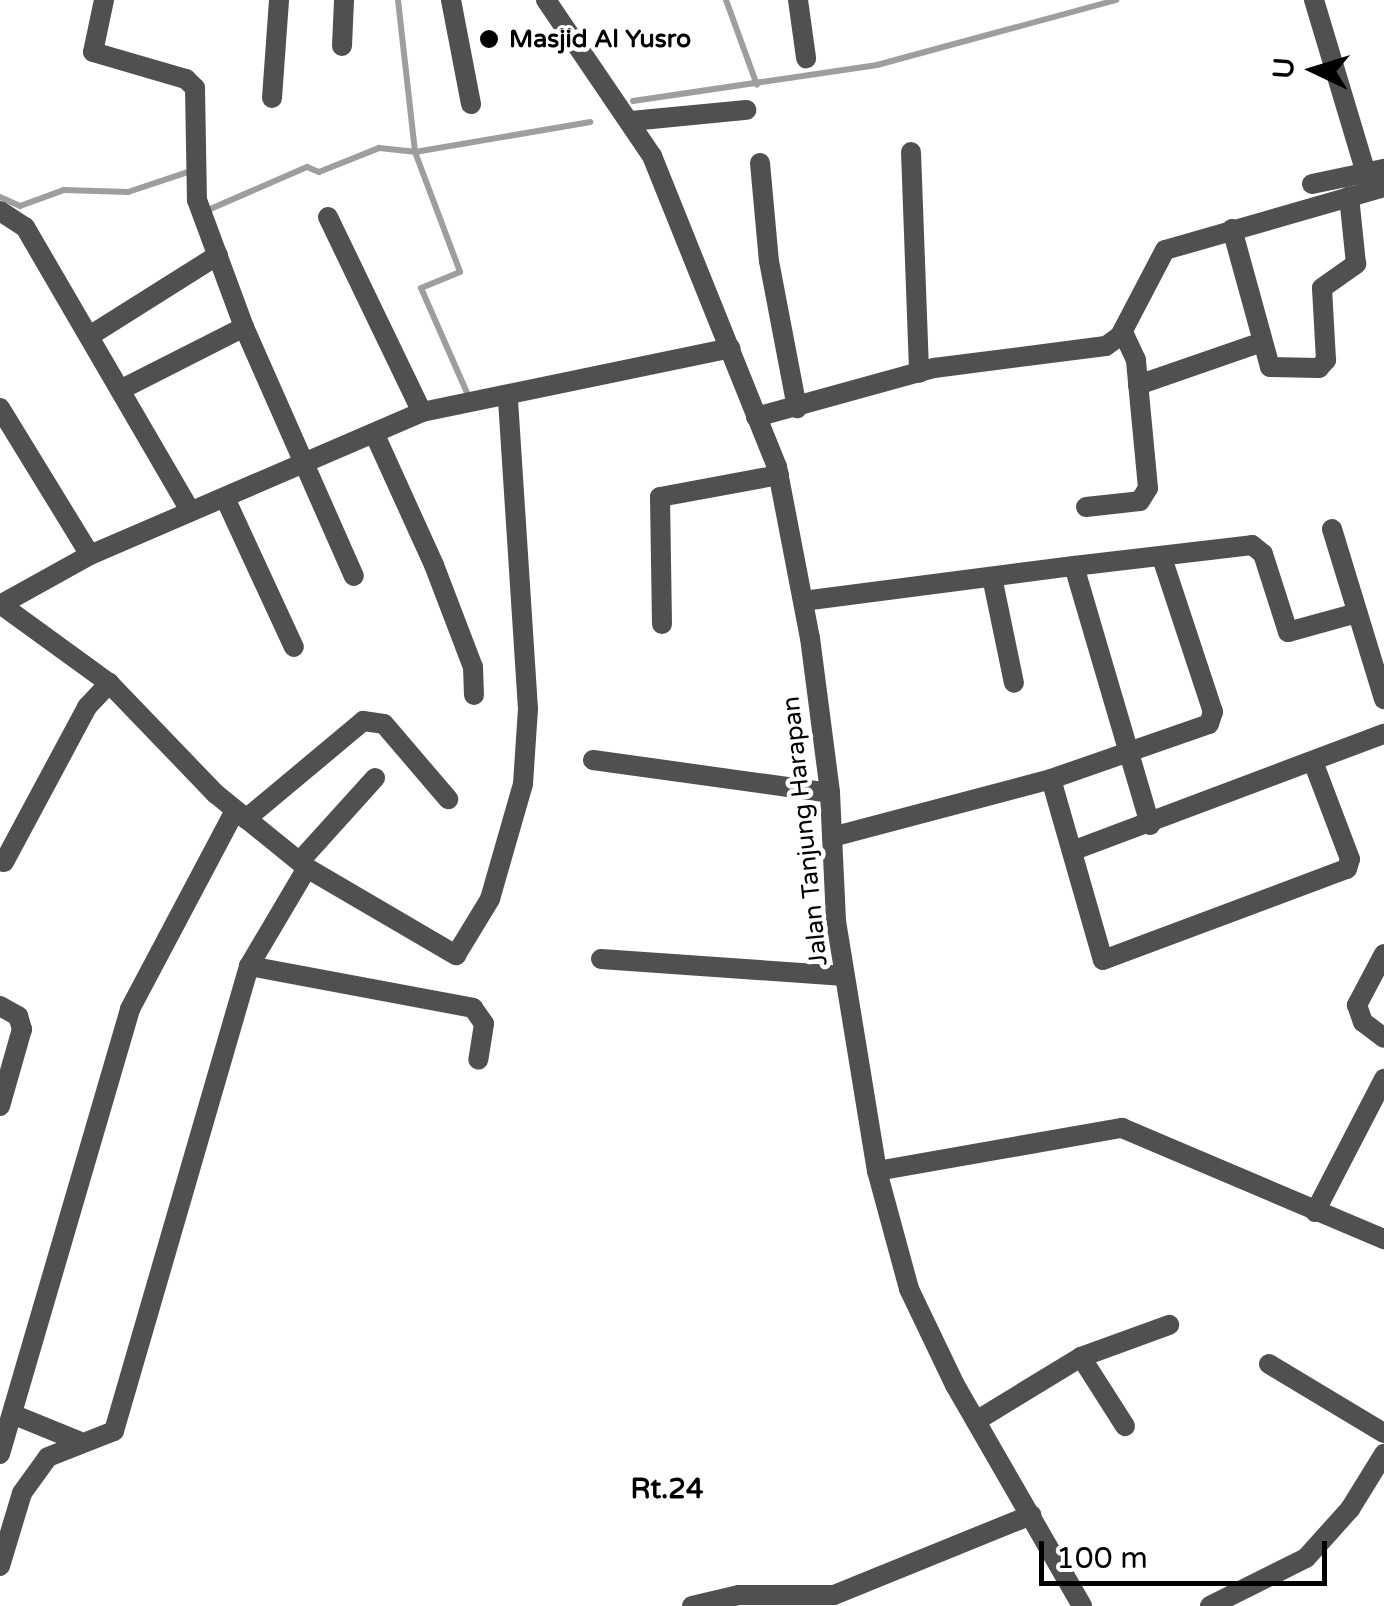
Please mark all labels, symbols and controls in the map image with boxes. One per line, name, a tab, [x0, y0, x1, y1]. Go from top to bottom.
north arrow	[1264, 20, 1364, 120]
place label: Masjid Al Yusro	[509, 24, 691, 54]
marker: Masjid Al Yusro	[478, 28, 500, 50]
text: U	[1266, 56, 1302, 80]
street label: Jalan Tanjung Harapan	[776, 695, 834, 967]
district label: Rt.24	[630, 1472, 704, 1506]
scale bar	[1044, 1521, 1332, 1583]
text: 100 m	[1056, 1540, 1148, 1577]

